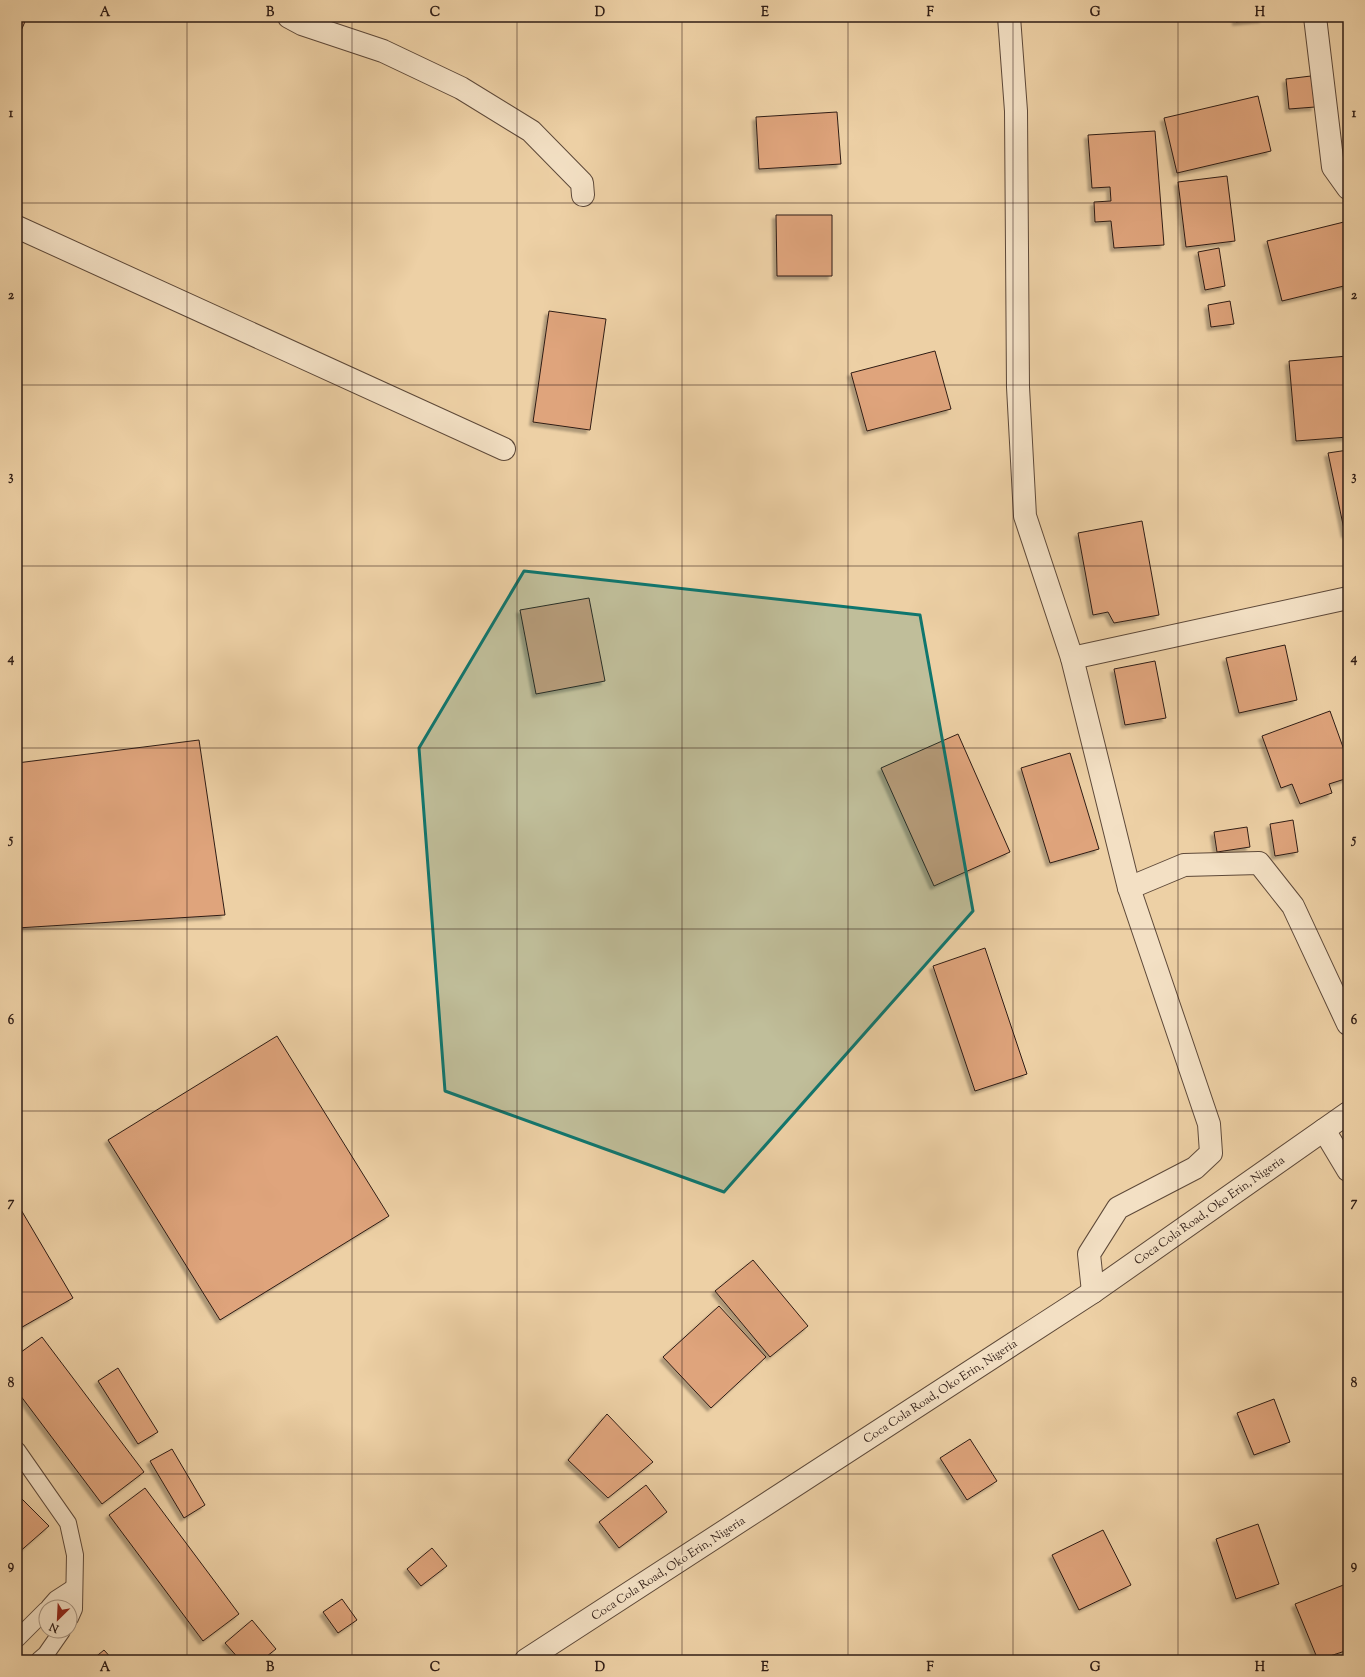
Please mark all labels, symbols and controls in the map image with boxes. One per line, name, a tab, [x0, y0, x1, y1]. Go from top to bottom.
text: A	[100, 4, 111, 22]
text: B	[266, 4, 275, 22]
text: C	[430, 4, 440, 22]
text: D	[595, 4, 605, 22]
text: E	[761, 4, 769, 22]
text: F	[926, 4, 934, 22]
text: G	[1090, 4, 1101, 22]
text: H	[1255, 4, 1266, 22]
text: 1	[9, 105, 14, 123]
text: 1	[1352, 105, 1357, 123]
text: 2	[8, 287, 15, 305]
text: 2	[1351, 287, 1358, 305]
text: 3	[8, 468, 14, 486]
text: 3	[1351, 468, 1357, 486]
text: 4	[7, 650, 15, 668]
text: 4	[1350, 650, 1358, 668]
text: 5	[8, 831, 14, 849]
text: 5	[1351, 831, 1357, 849]
text: 6	[8, 1012, 15, 1030]
text: 6	[1351, 1012, 1358, 1030]
street label: Coca Cola Road, Oko Erin, Nigeria	[1131, 1151, 1289, 1270]
text: 7	[8, 1194, 15, 1212]
text: 7	[1351, 1194, 1358, 1212]
street label: Coca Cola Road, Oko Erin, Nigeria	[860, 1335, 1021, 1449]
text: 8	[8, 1375, 15, 1393]
text: 8	[1351, 1375, 1358, 1393]
street label: Coca Cola Road, Oko Erin, Nigeria	[588, 1512, 749, 1626]
text: 9	[8, 1557, 15, 1575]
text: 9	[1351, 1557, 1358, 1575]
north arrow	[38, 1599, 78, 1639]
text: N	[47, 1618, 63, 1637]
text: A	[100, 1659, 111, 1677]
text: B	[266, 1659, 275, 1677]
text: C	[430, 1659, 440, 1677]
text: D	[595, 1659, 605, 1677]
text: E	[761, 1659, 769, 1677]
text: F	[926, 1659, 934, 1677]
text: G	[1090, 1659, 1101, 1677]
text: H	[1255, 1659, 1266, 1677]

